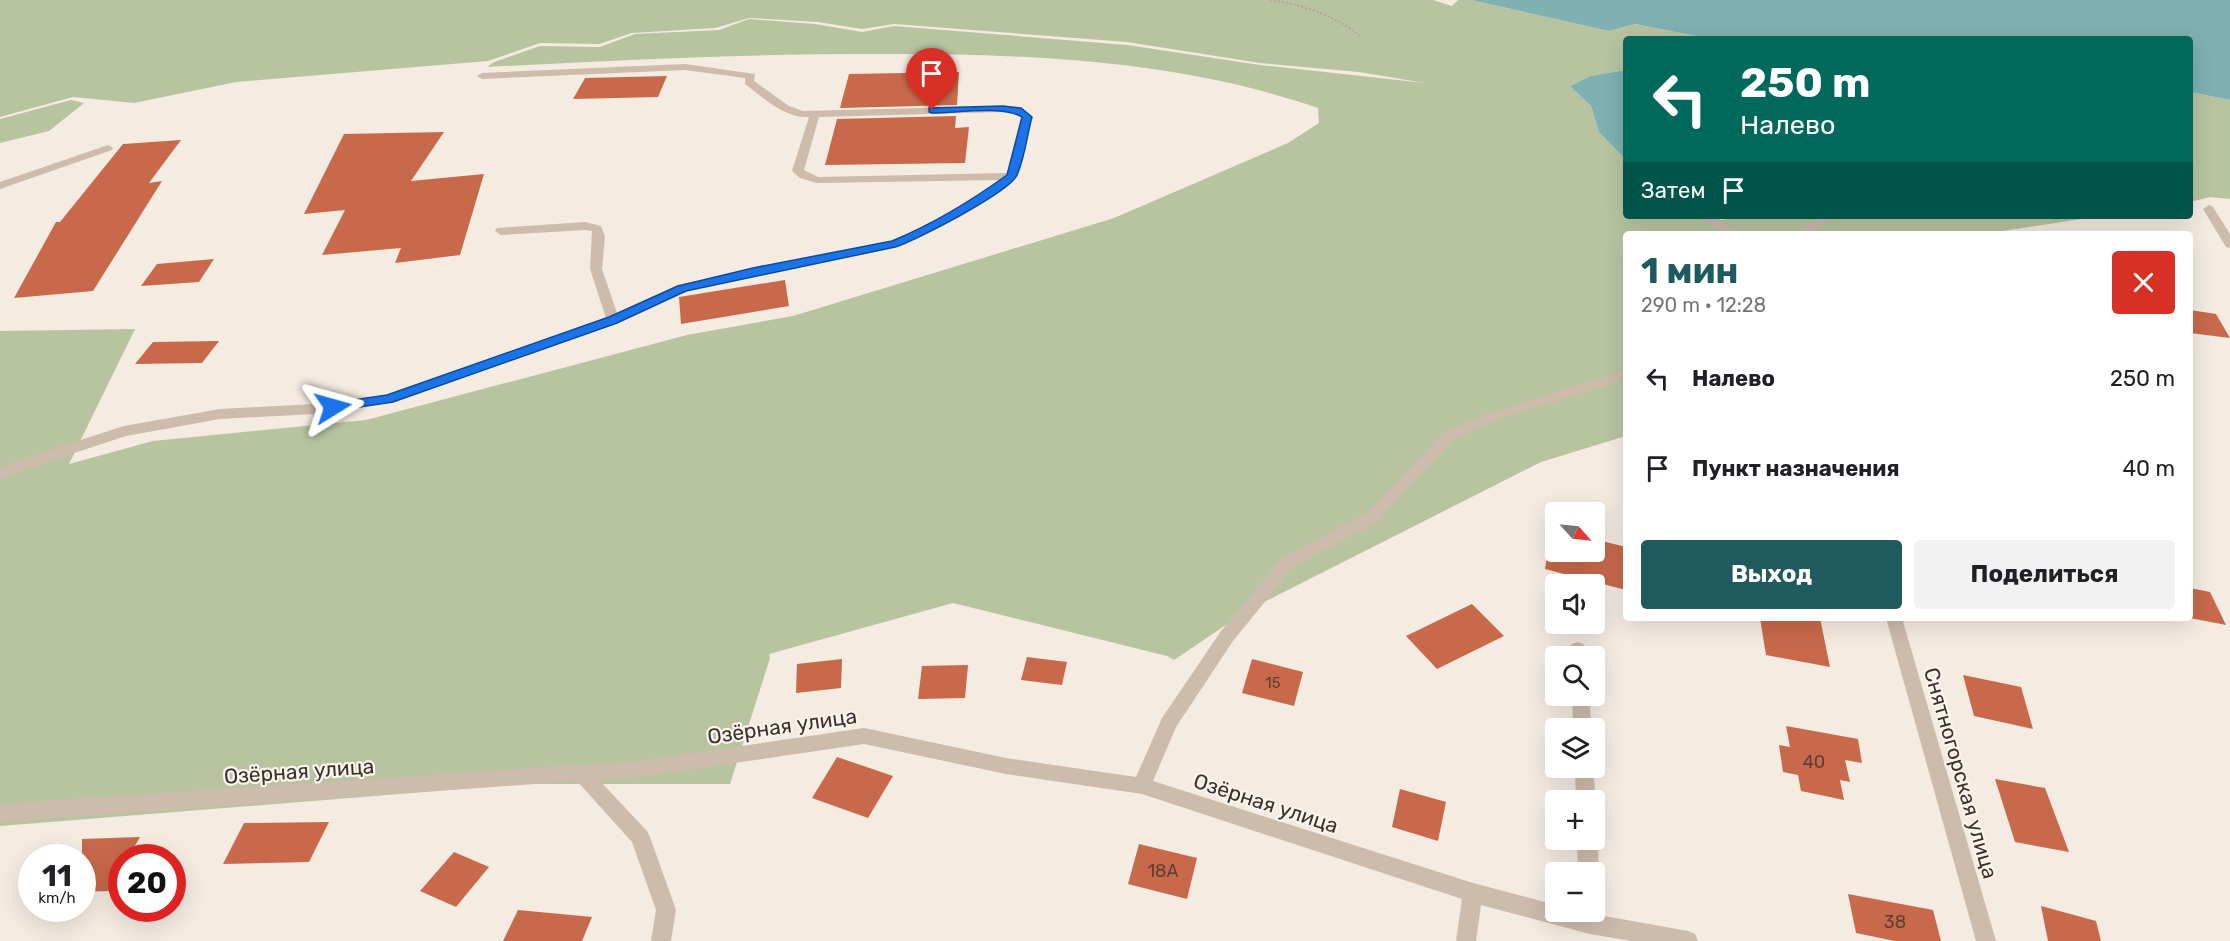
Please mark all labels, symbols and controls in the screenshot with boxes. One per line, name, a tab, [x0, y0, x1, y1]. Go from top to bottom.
pin	[906, 48, 957, 110]
icon: arrive	[915, 57, 948, 90]
text: 250 m	[1740, 58, 1870, 108]
icon: left	[1641, 60, 1719, 138]
text: Налево	[1740, 109, 1836, 141]
icon: arrive	[1717, 174, 1750, 207]
text: Затем	[1641, 177, 1705, 204]
text: 1 мин	[1641, 249, 1739, 292]
button: close	[2112, 251, 2175, 314]
text: 290 m · 12:28	[1641, 293, 1766, 317]
icon: left	[1641, 362, 1674, 395]
text: Налево	[1692, 365, 1775, 392]
text: 250 m	[2110, 365, 2175, 392]
position arrow	[301, 375, 365, 439]
icon: arrive	[1641, 452, 1674, 485]
text: Пункт назначения	[1692, 455, 1900, 482]
text: 40 m	[2122, 455, 2175, 482]
north arrow	[1545, 502, 1605, 562]
map controls	[1545, 502, 1605, 922]
button: Выход	[1641, 540, 1902, 609]
button: Поделиться	[1914, 540, 2175, 609]
button: sound	[1545, 574, 1605, 634]
button: search	[1545, 646, 1605, 706]
street label: Снятногорская улица	[1919, 664, 2003, 882]
house number: 15	[1265, 674, 1281, 692]
street label: Озёрная улица	[706, 703, 858, 749]
button: layers	[1545, 718, 1605, 778]
house number: 40	[1803, 751, 1825, 773]
street label: Озёрная улица	[223, 753, 375, 789]
street label: Озёрная улица	[1191, 768, 1341, 838]
button: +	[1545, 790, 1605, 850]
speed limit sign: 20	[108, 844, 186, 922]
text: 11	[42, 858, 72, 894]
house number: 18А	[1147, 860, 1179, 882]
button: −	[1545, 862, 1605, 922]
text: km/h	[38, 889, 76, 907]
house number: 38	[1884, 911, 1906, 933]

